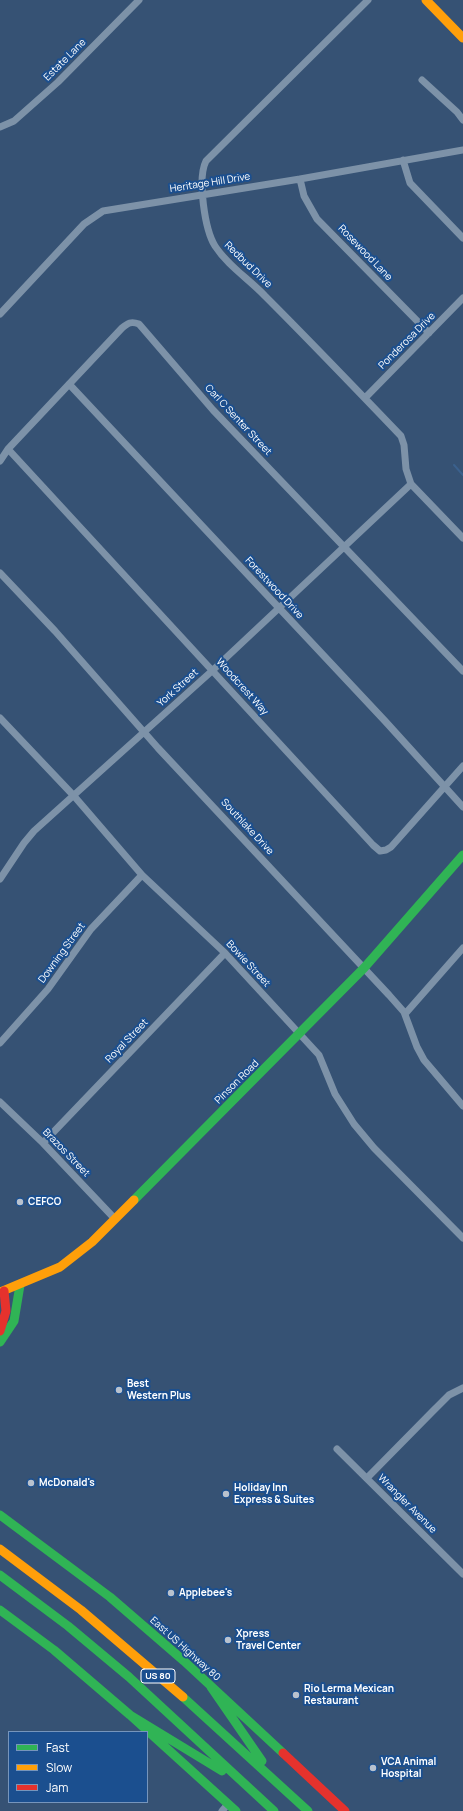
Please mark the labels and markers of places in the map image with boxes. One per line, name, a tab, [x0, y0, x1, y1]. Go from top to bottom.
place label: CEFCO	[28, 1196, 61, 1208]
marker: CEFCO	[15, 1197, 25, 1207]
place label: Best Western Plus	[127, 1378, 191, 1402]
marker: Best Western Plus	[114, 1385, 124, 1395]
place label: McDonald's	[39, 1477, 95, 1489]
marker: McDonald's	[26, 1478, 36, 1488]
place label: Holiday Inn Express & Suites	[234, 1482, 314, 1506]
marker: Holiday Inn Express & Suites	[221, 1489, 231, 1499]
place label: Applebee's	[179, 1587, 232, 1599]
marker: Applebee's	[166, 1588, 176, 1598]
place label: Xpress Travel Center	[236, 1628, 301, 1652]
marker: Xpress Travel Center	[223, 1635, 233, 1645]
place label: Rio Lerma Mexican Restaurant	[304, 1683, 394, 1706]
marker: Rio Lerma Mexican Restaurant	[291, 1690, 301, 1700]
place label: VCA Animal Hospital	[381, 1756, 436, 1780]
marker: VCA Animal Hospital	[368, 1763, 378, 1773]

